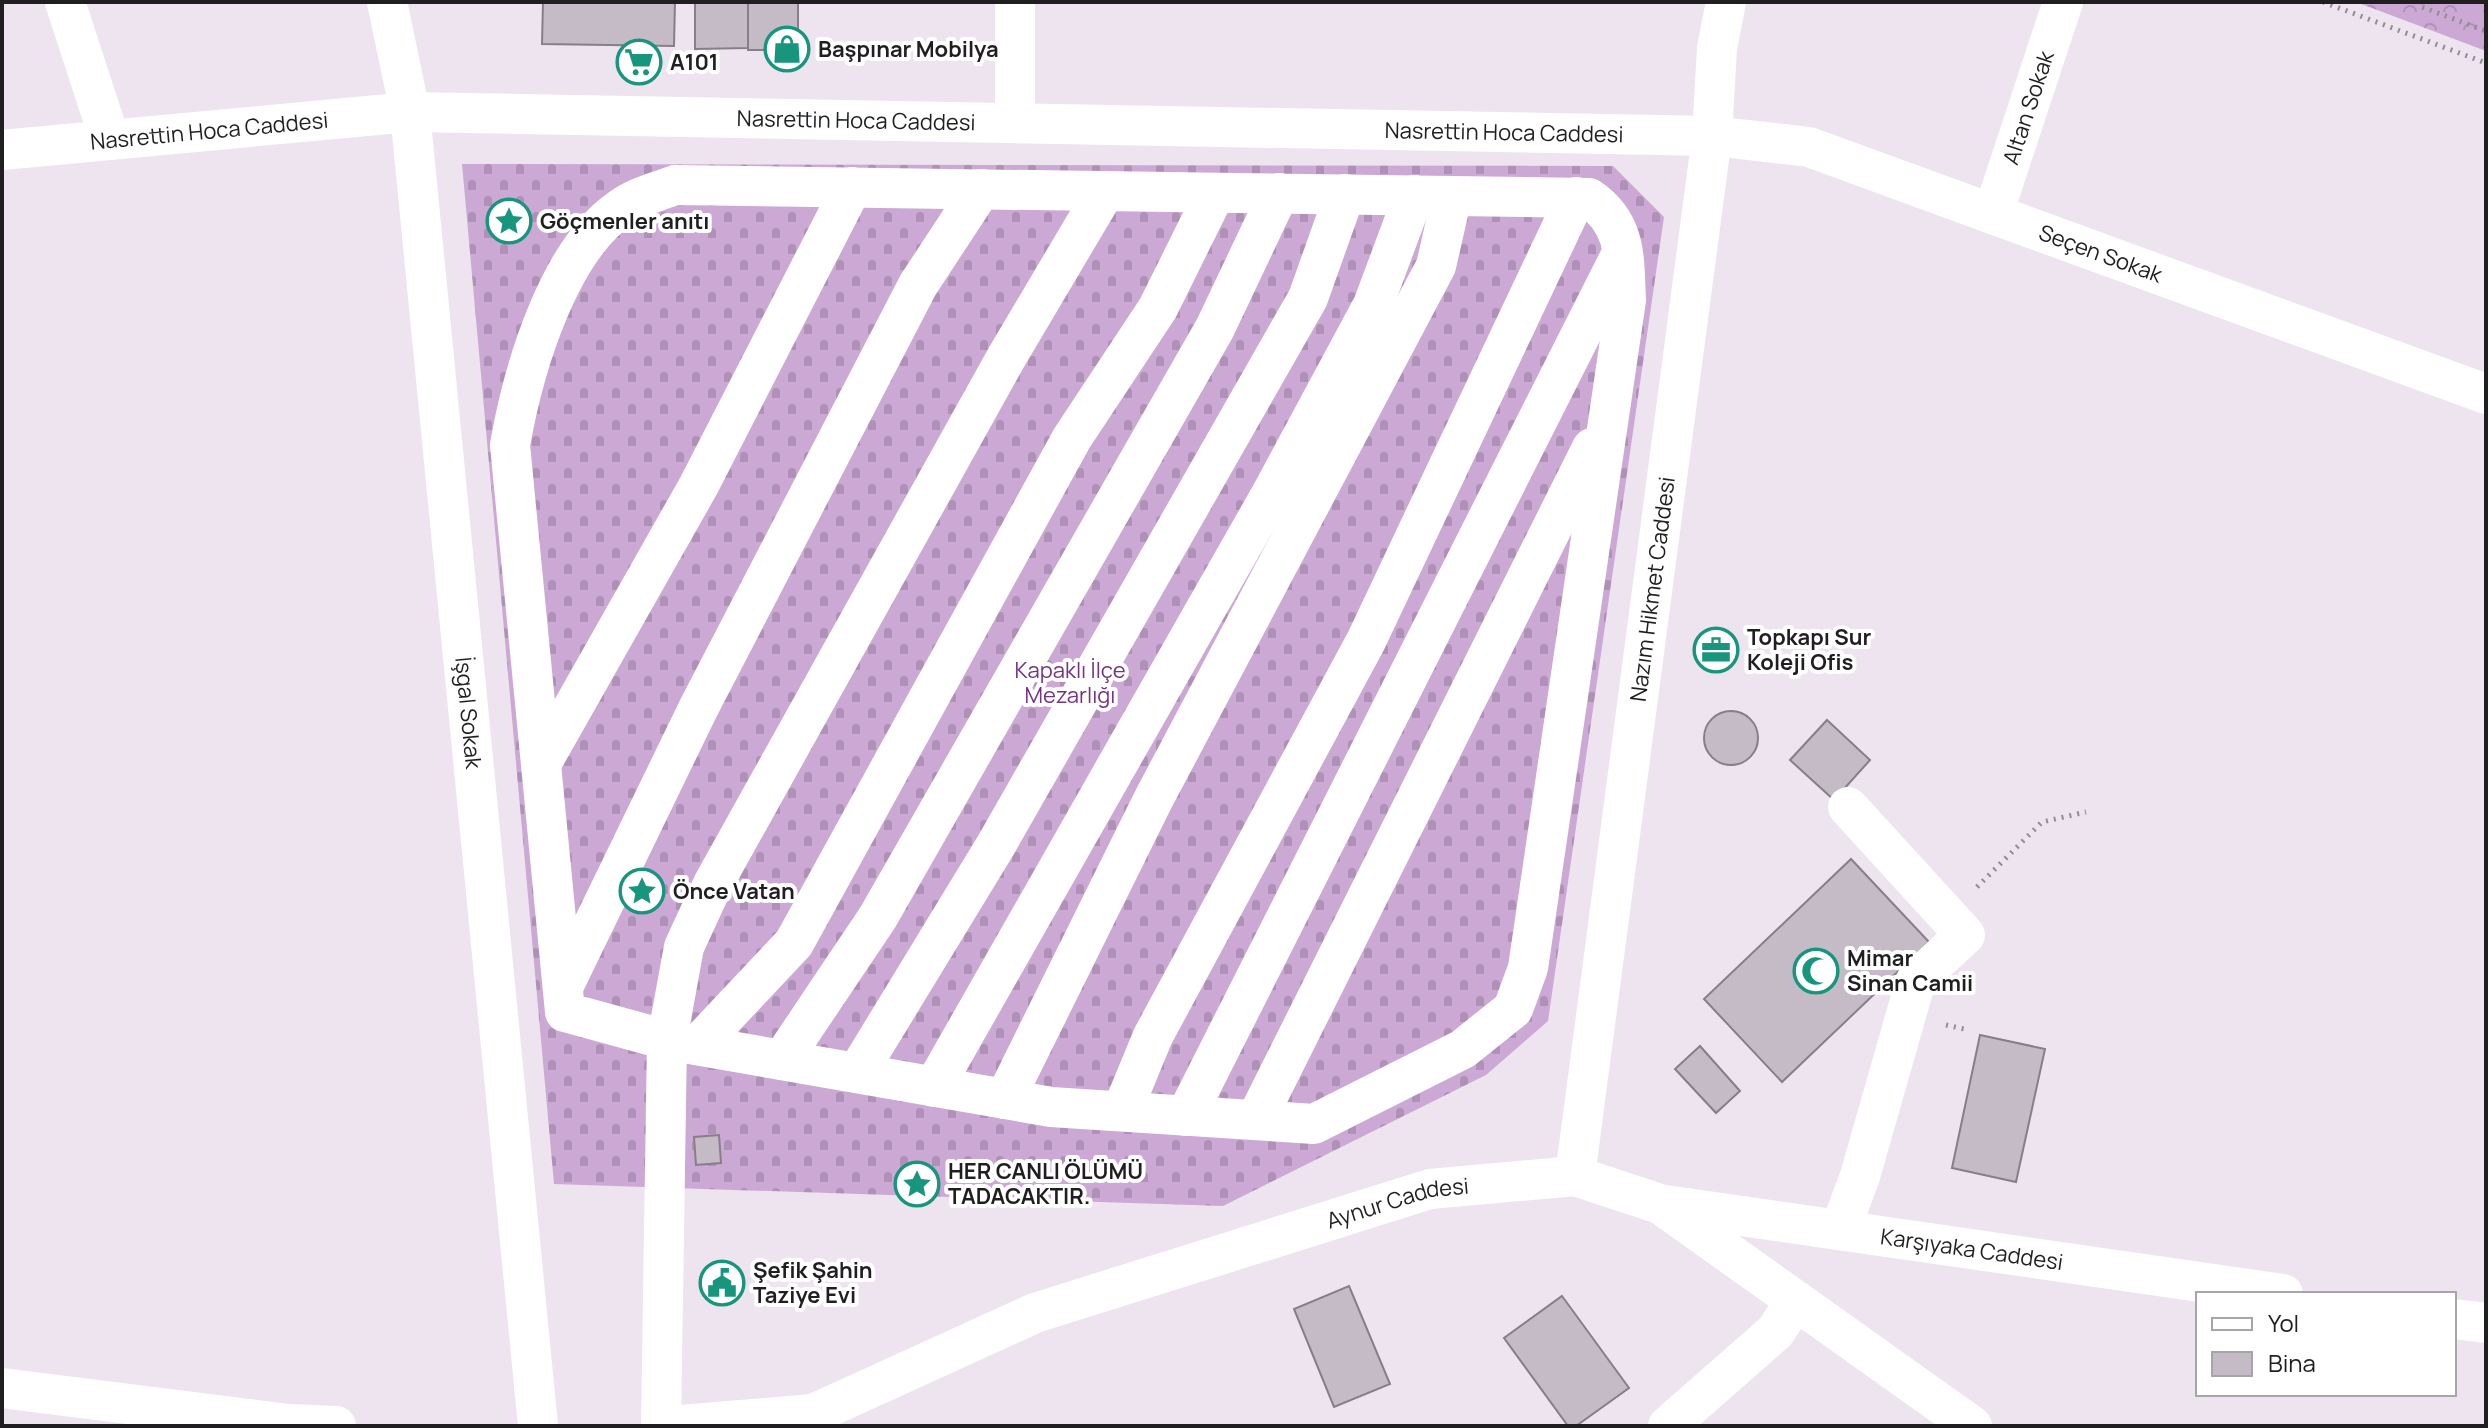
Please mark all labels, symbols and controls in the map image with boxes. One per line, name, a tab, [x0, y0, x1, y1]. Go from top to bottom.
shop icon: Başpınar Mobilya	[763, 25, 811, 73]
place label: Başpınar Mobilya	[818, 34, 999, 64]
supermarket icon: A101	[615, 38, 663, 86]
street label: Altan Sokak	[1995, 46, 2061, 169]
place label: A101	[670, 47, 719, 77]
street label: Nasrettin Hoca Caddesi	[736, 103, 976, 137]
street label: Nasrettin Hoca Caddesi	[89, 105, 329, 157]
street label: Nasrettin Hoca Caddesi	[1384, 115, 1624, 149]
place icon: Göçmenler anıtı	[485, 197, 533, 245]
place label: Göçmenler anıtı	[540, 206, 710, 236]
street label: Seçen Sokak	[2035, 217, 2167, 290]
street label: Nazım Hikmet Caddesi	[1623, 475, 1682, 703]
place label: Topkapı Sur Koleji Ofis	[1747, 622, 1872, 677]
office icon: Topkapı Sur Koleji Ofis	[1692, 626, 1740, 674]
street label: İşgal Sokak	[448, 655, 489, 771]
park label: Kapaklı İlçe Mezarlığı	[1014, 655, 1126, 710]
place icon: Önce Vatan	[618, 867, 666, 915]
place label: Önce Vatan	[673, 876, 795, 906]
place label: Mimar Sinan Camii	[1847, 943, 1973, 998]
mosque icon: Mimar Sinan Camii	[1792, 947, 1840, 995]
place label: HER CANLI ÖLÜMÜ TADACAKTIR.	[948, 1156, 1143, 1211]
place icon: HER CANLI ÖLÜMÜ TADACAKTIR.	[893, 1160, 941, 1208]
street label: Aynur Caddesi	[1323, 1171, 1470, 1236]
street label: Karşıyaka Caddesi	[1879, 1221, 2065, 1277]
place label: Şefik Şahin Taziye Evi	[753, 1255, 873, 1310]
public building icon: Şefik Şahin Taziye Evi	[698, 1259, 746, 1307]
legend	[2196, 1292, 2456, 1396]
text: Yol	[2268, 1306, 2299, 1339]
text: Bina	[2268, 1346, 2316, 1379]

